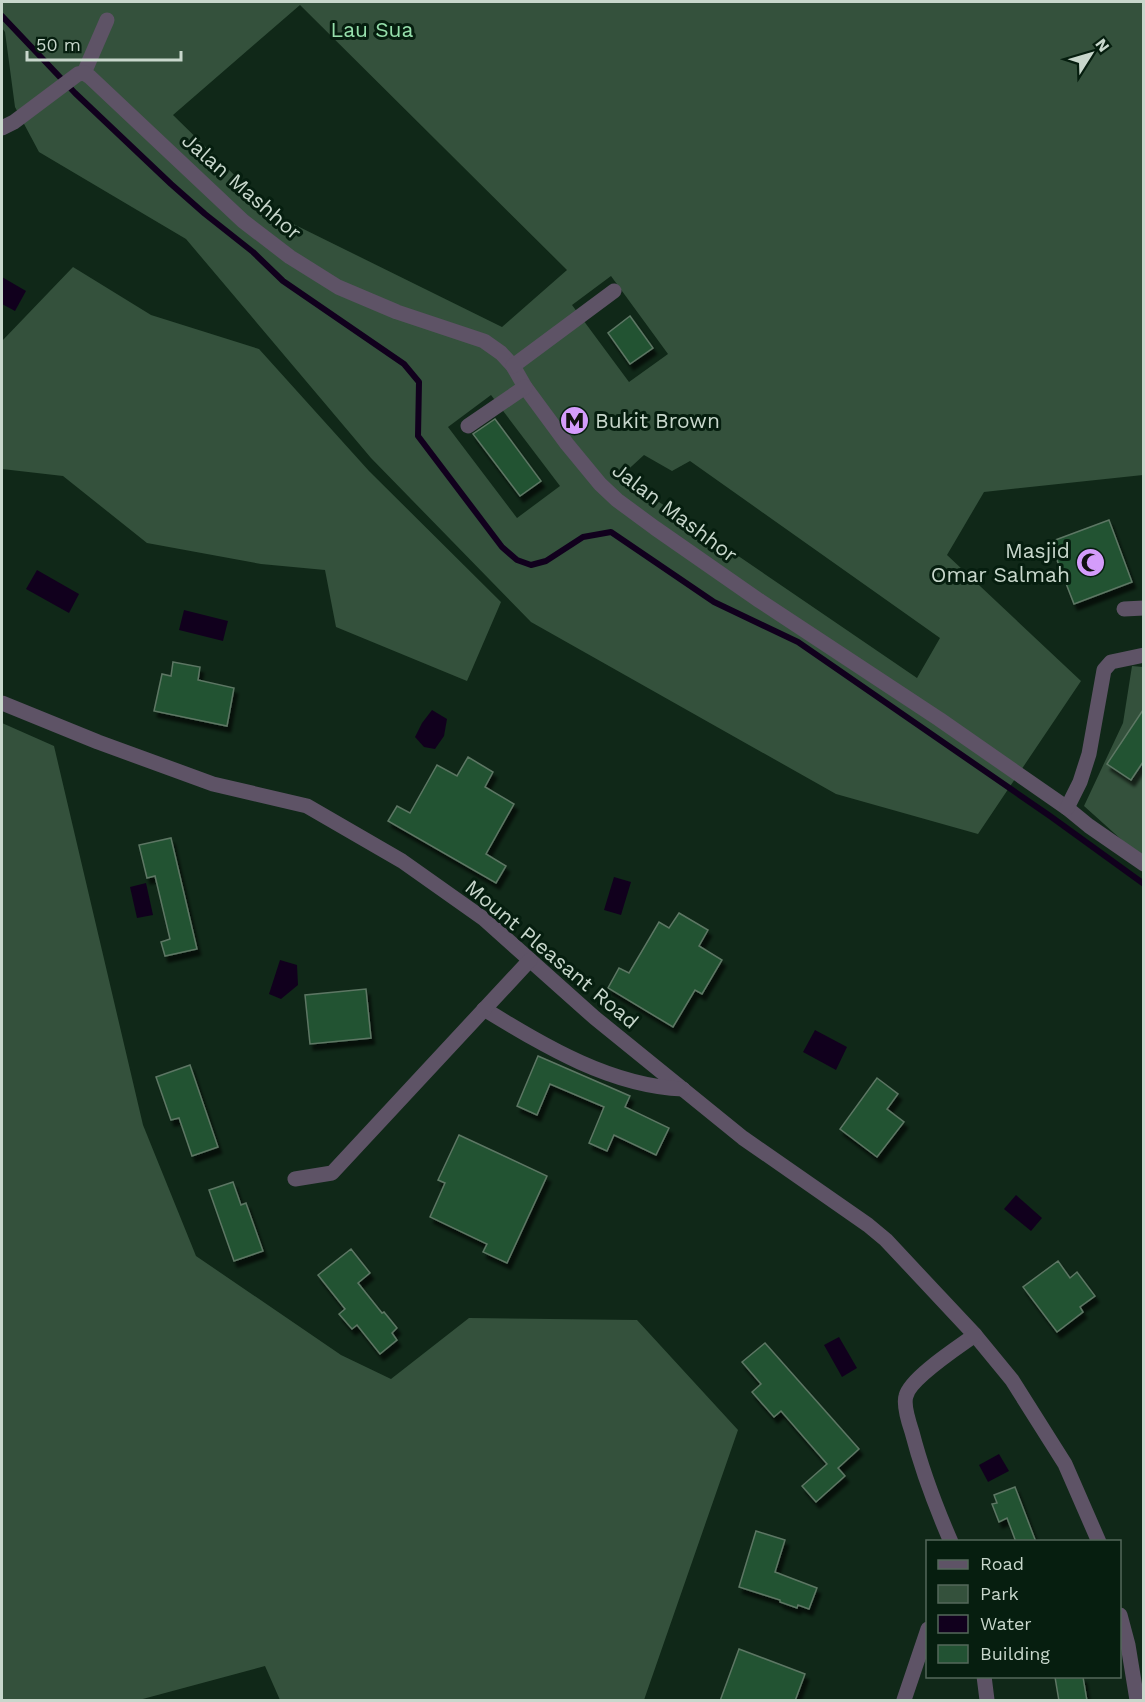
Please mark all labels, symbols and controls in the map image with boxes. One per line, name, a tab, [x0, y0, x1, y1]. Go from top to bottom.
park label: Lau Sua	[331, 17, 413, 42]
scale bar	[27, 24, 182, 62]
north arrow	[1061, 24, 1121, 84]
text: 50 m	[36, 34, 81, 55]
text: N	[1091, 35, 1114, 56]
street label: Jalan Mashhor	[177, 127, 307, 245]
metro station icon: Bukit Brown	[558, 404, 590, 436]
place label: Bukit Brown	[595, 408, 720, 433]
street label: Jalan Mashhor	[608, 457, 743, 567]
place label: Masjid Omar Salmah	[931, 538, 1070, 587]
mosque icon: Masjid Omar Salmah	[1075, 546, 1107, 578]
street label: Mount Pleasant Road	[460, 874, 644, 1034]
legend	[926, 1540, 1121, 1678]
text: Road	[980, 1553, 1024, 1574]
text: Park	[980, 1583, 1019, 1604]
text: Water	[980, 1613, 1032, 1634]
text: Building	[980, 1643, 1050, 1664]

